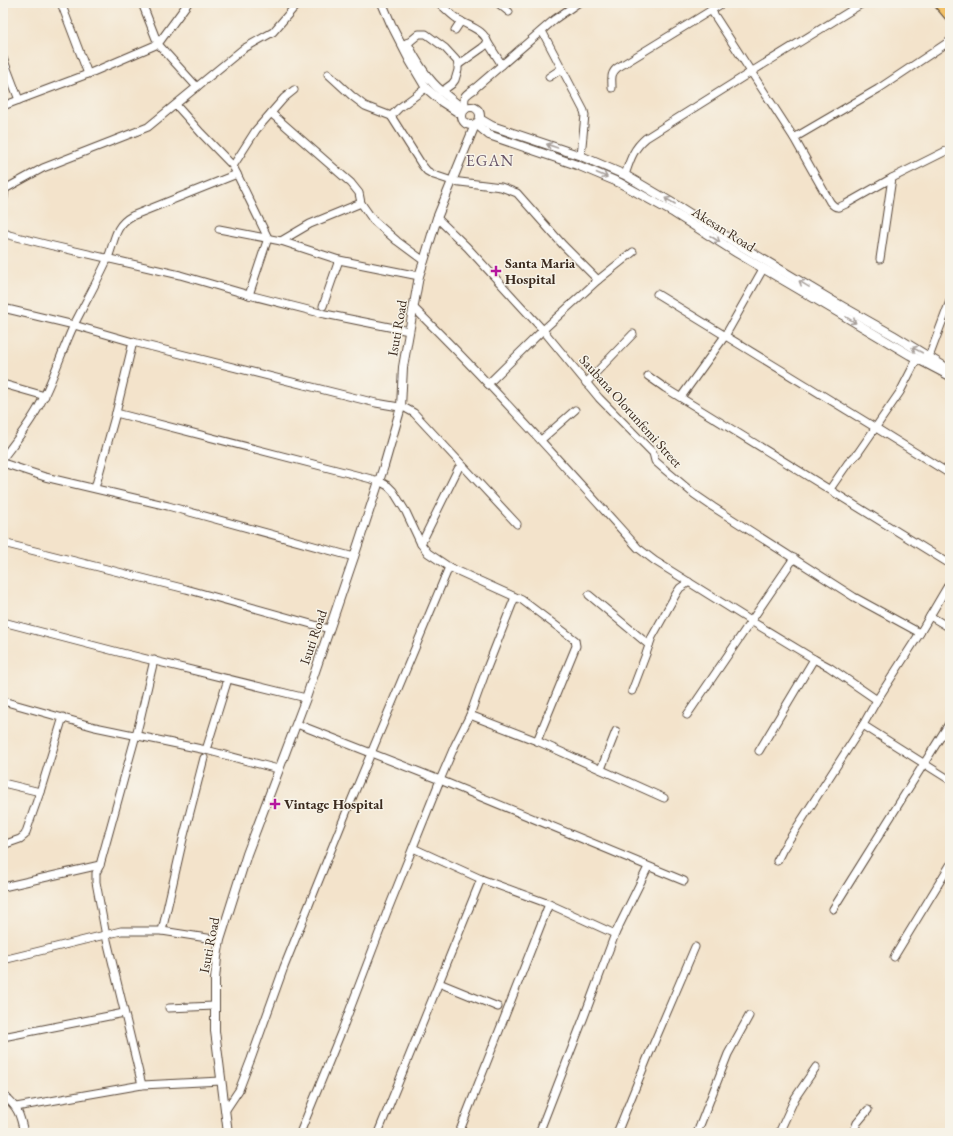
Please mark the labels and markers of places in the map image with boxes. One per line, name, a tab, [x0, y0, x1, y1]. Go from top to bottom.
place label: Santa Maria Hospital	[505, 254, 576, 288]
marker: Santa Maria Hospital	[490, 265, 502, 277]
place label: Vintage Hospital	[284, 795, 383, 813]
marker: Vintage Hospital	[269, 798, 281, 810]

